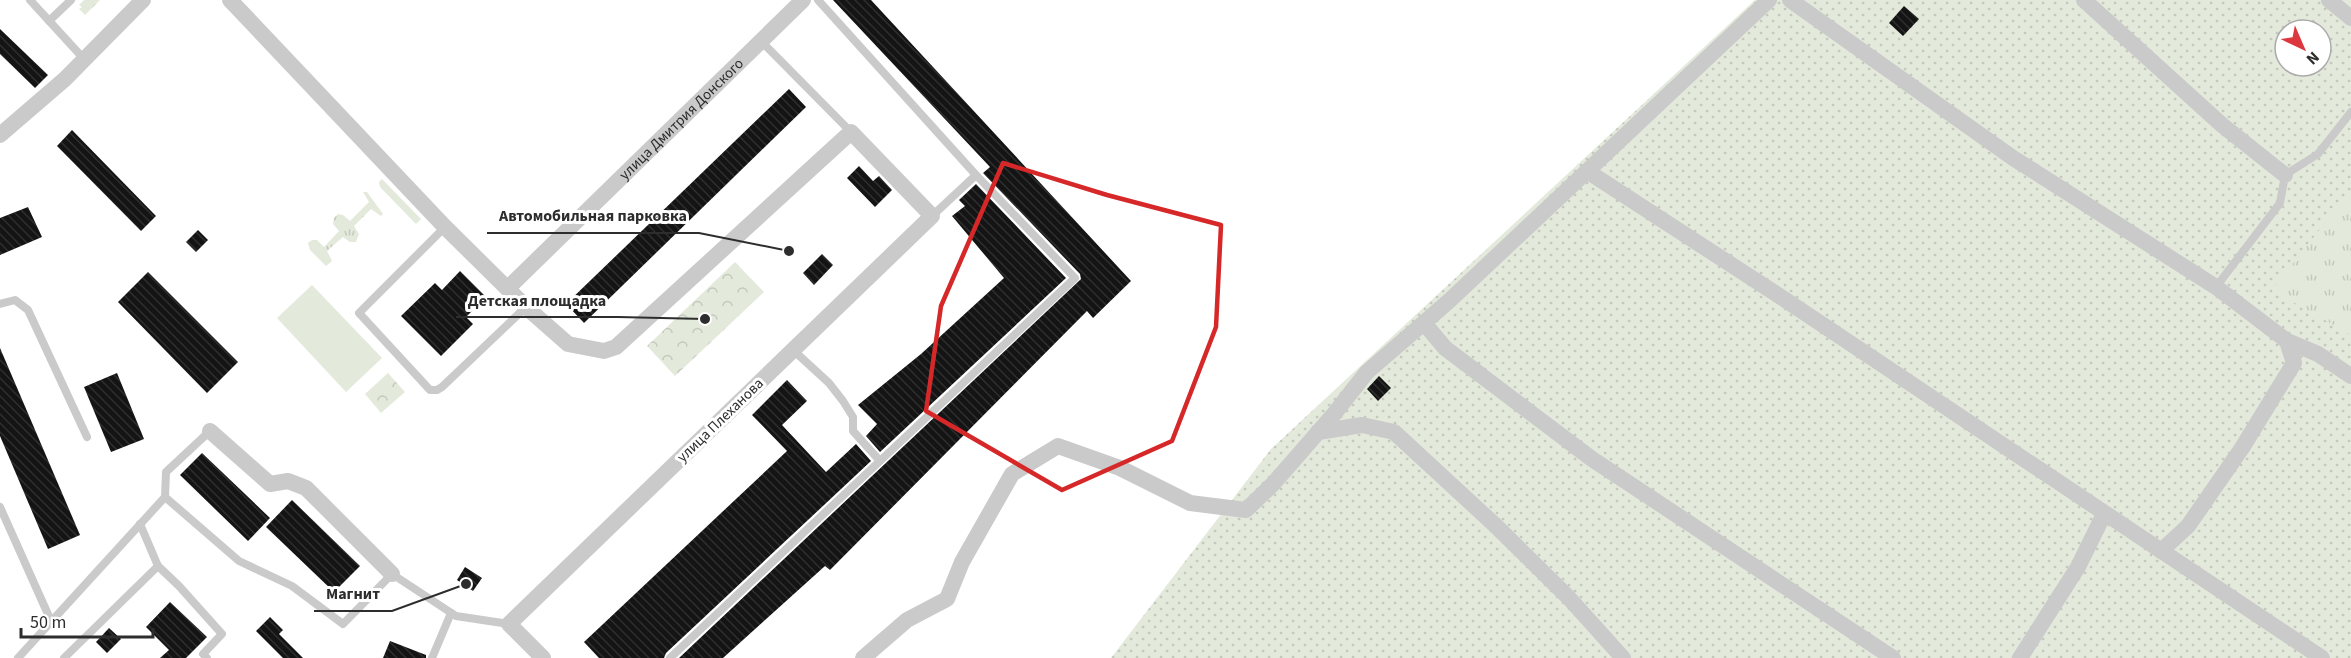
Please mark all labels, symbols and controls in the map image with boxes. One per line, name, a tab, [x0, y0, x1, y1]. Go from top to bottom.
north arrow	[2273, 18, 2333, 78]
text: N	[2301, 46, 2324, 70]
street label: улица Дмитрия Донского	[615, 54, 748, 185]
callout: Автомобильная парковка	[487, 199, 699, 233]
text: Автомобильная парковка	[498, 205, 687, 227]
callout: Детская площадка	[456, 283, 618, 317]
text: Детская площадка	[468, 290, 606, 312]
street label: улица Плеханова	[672, 374, 768, 467]
callout: Магнит	[314, 577, 392, 611]
text: Магнит	[326, 583, 380, 605]
scale bar	[21, 601, 153, 639]
text: 50 m	[30, 610, 66, 635]

